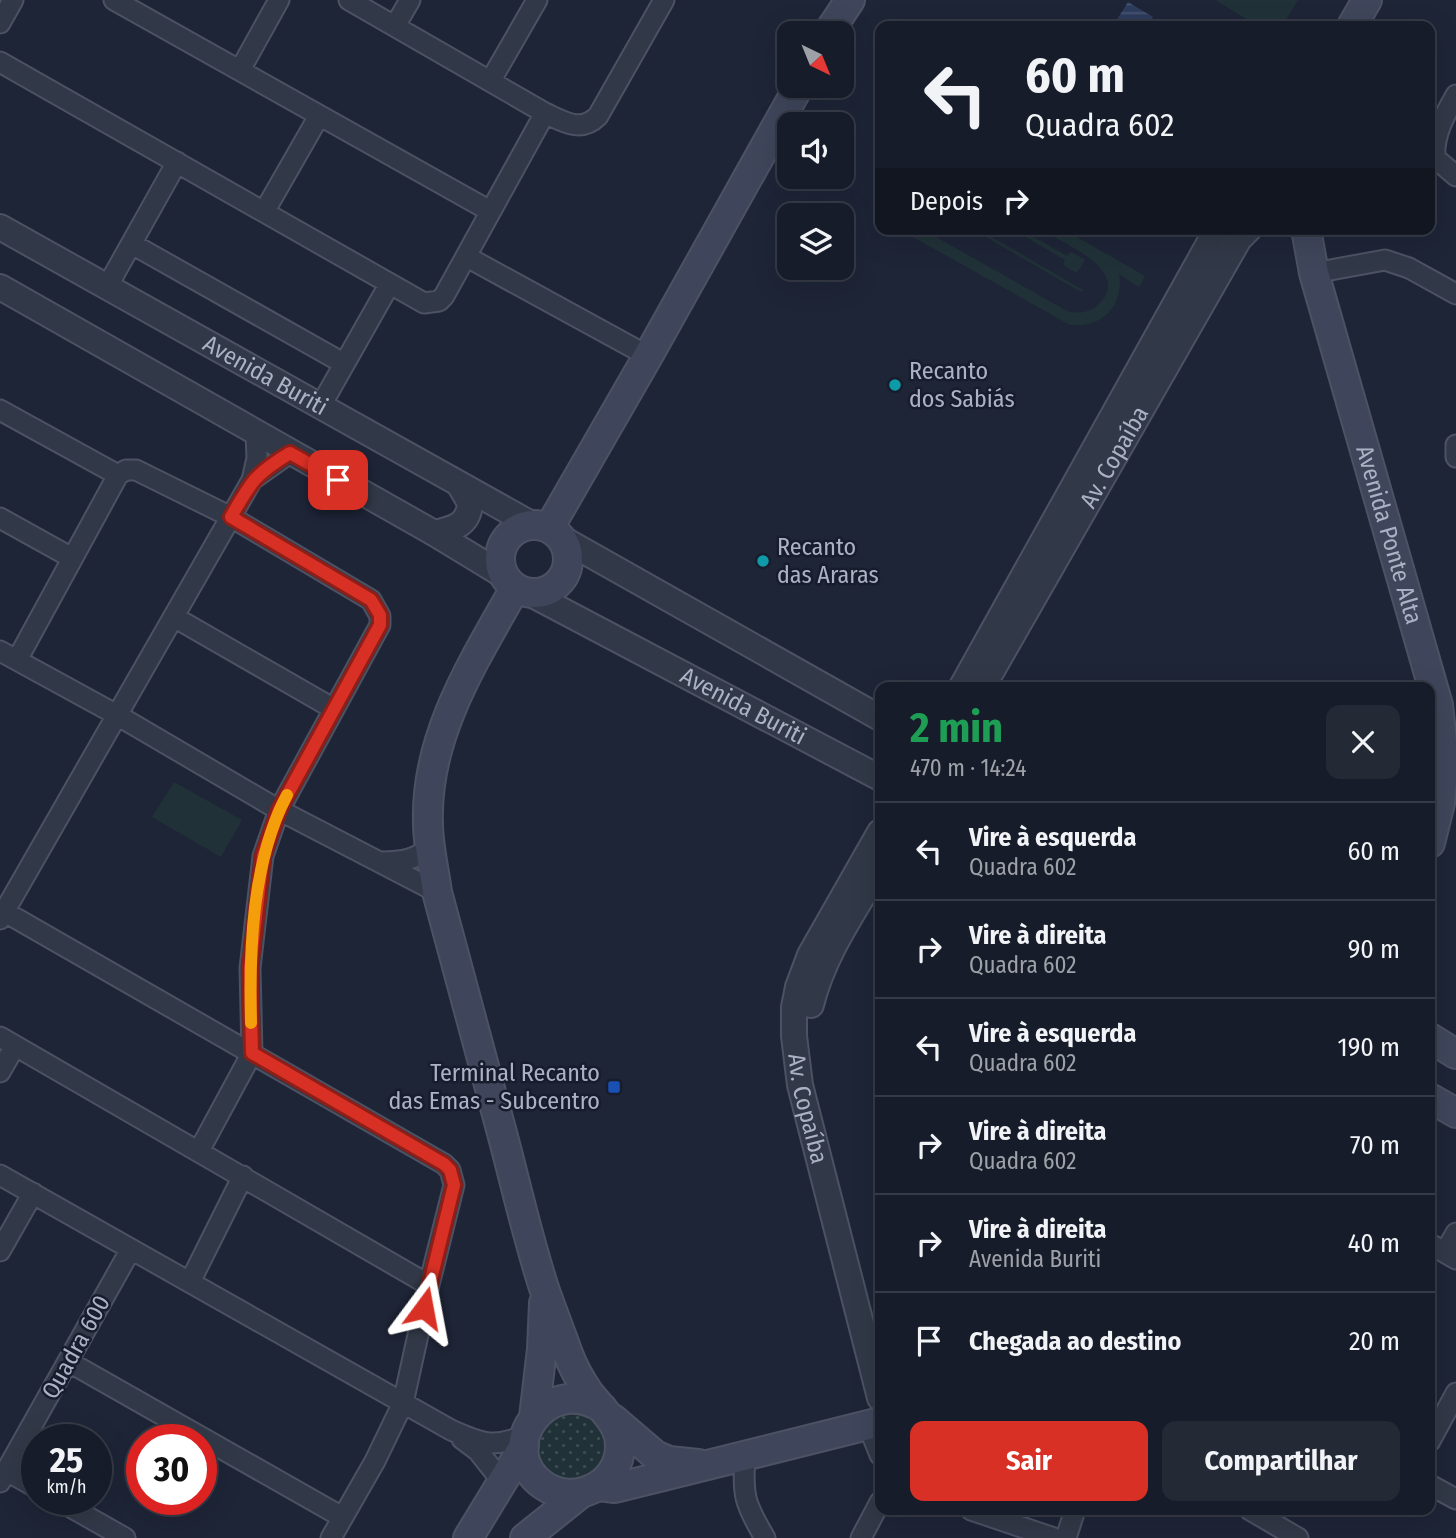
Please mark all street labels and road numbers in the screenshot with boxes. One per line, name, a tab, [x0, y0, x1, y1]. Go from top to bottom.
street label: Avenida Buriti	[198, 329, 332, 421]
street label: Av. Copaíba	[1074, 401, 1154, 513]
street label: Avenida Ponte Alta	[1350, 442, 1428, 627]
street label: Avenida Buriti	[676, 661, 811, 751]
street label: Av. Copaíba	[782, 1052, 834, 1167]
street label: Quadra 600	[36, 1290, 116, 1404]

